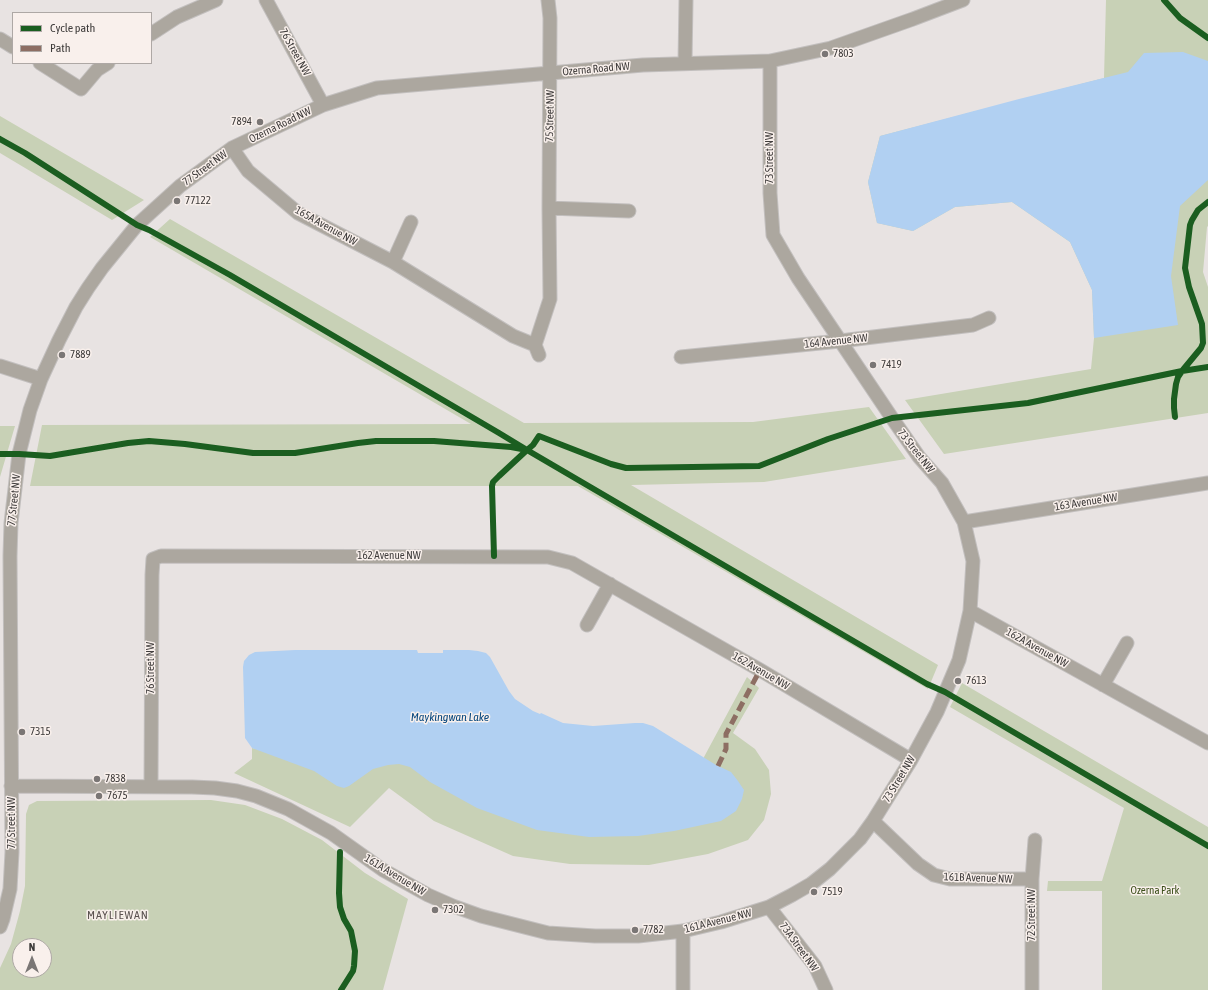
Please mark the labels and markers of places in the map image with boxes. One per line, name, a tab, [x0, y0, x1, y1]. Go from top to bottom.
place label: 7803	[833, 47, 854, 61]
marker: 7803	[820, 49, 830, 59]
place label: 7894	[231, 115, 252, 129]
marker: 7894	[255, 117, 265, 127]
place label: 77122	[185, 194, 211, 208]
marker: 77122	[172, 196, 182, 206]
place label: 7889	[70, 348, 91, 362]
marker: 7889	[57, 350, 67, 360]
place label: 7419	[881, 358, 902, 372]
marker: 7419	[868, 360, 878, 370]
place label: 7613	[966, 674, 987, 688]
marker: 7613	[953, 676, 963, 686]
place label: 7315	[30, 725, 51, 739]
marker: 7315	[17, 727, 27, 737]
place label: 7838	[105, 772, 126, 786]
marker: 7838	[92, 774, 102, 784]
place label: 7675	[107, 789, 128, 803]
marker: 7675	[94, 791, 104, 801]
place label: 7519	[822, 885, 843, 899]
marker: 7519	[809, 887, 819, 897]
place label: 7302	[443, 903, 464, 917]
marker: 7302	[430, 905, 440, 915]
place label: 7782	[643, 923, 664, 937]
marker: 7782	[630, 925, 640, 935]

